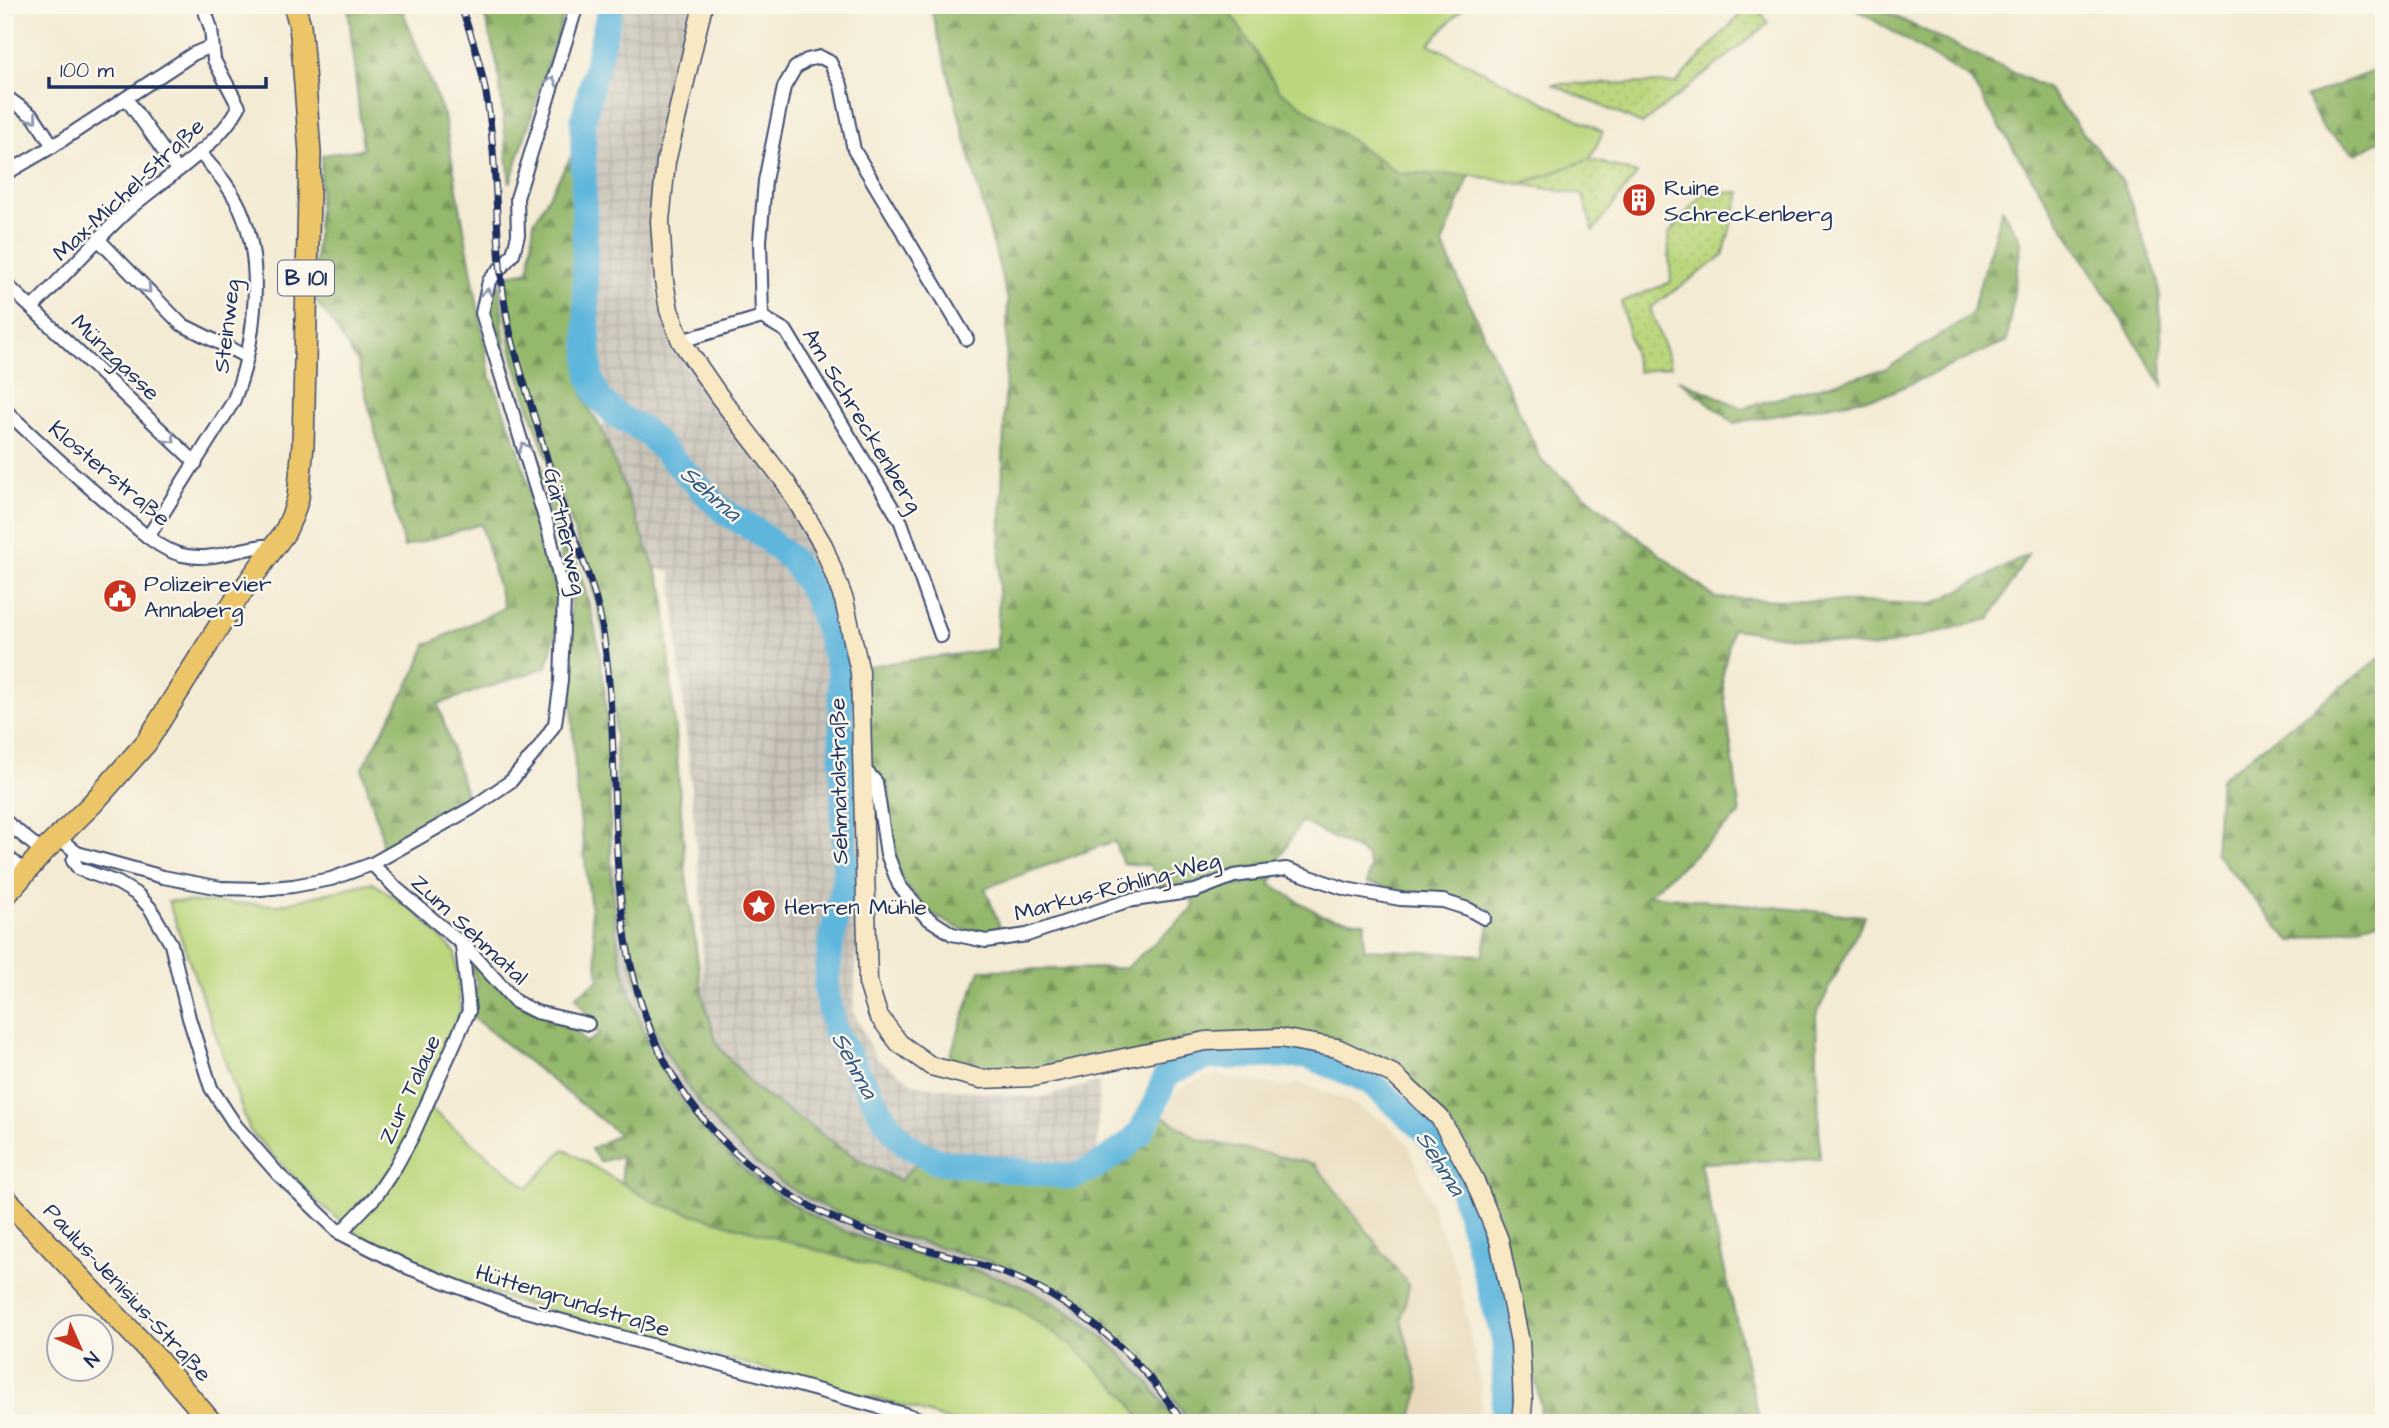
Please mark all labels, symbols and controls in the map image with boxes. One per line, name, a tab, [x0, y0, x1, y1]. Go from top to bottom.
scale bar	[49, 46, 266, 90]
text: 100 m	[60, 56, 115, 85]
one-way arrow	[544, 75, 559, 87]
one-way arrow	[24, 110, 37, 123]
street label: Max-Michel-Straße	[46, 111, 212, 269]
place label: Ruine Schreckenberg	[1664, 172, 1833, 231]
building icon: Ruine Schreckenberg	[1620, 181, 1658, 219]
road number: B 101	[278, 260, 334, 296]
street label: Steinweg	[205, 277, 250, 375]
one-way arrow	[139, 280, 152, 293]
one-way arrow	[478, 287, 493, 299]
street label: Münzgasse	[63, 307, 167, 409]
street label: Am Schreckenberg	[793, 322, 930, 519]
street label: Klosterstraße	[41, 413, 177, 534]
one-way arrow	[163, 431, 176, 444]
one-way arrow	[517, 442, 532, 454]
water label: Sehma	[672, 458, 750, 531]
street label: Gärtnerweg	[534, 465, 595, 598]
place label: Polizeirevier Annaberg	[144, 568, 272, 627]
public building icon: Polizeirevier Annaberg	[101, 577, 139, 615]
street label: Sehmatalstraße	[822, 697, 856, 865]
street label: Markus-Röhling-Weg	[1011, 844, 1224, 931]
street label: Zum Sehmatal	[404, 867, 535, 992]
place icon: Herren Mühle	[740, 887, 778, 925]
place label: Herren Mühle	[784, 891, 927, 923]
water label: Sehma	[822, 1026, 887, 1106]
street label: Zur Talaue	[371, 1030, 449, 1149]
water label: Sehma	[1407, 1124, 1474, 1204]
street label: Paulus-Jenisius-Straße	[36, 1196, 219, 1389]
street label: Hüttengrundstraße	[471, 1256, 674, 1347]
north arrow	[46, 1312, 116, 1382]
text: N	[77, 1345, 105, 1373]

